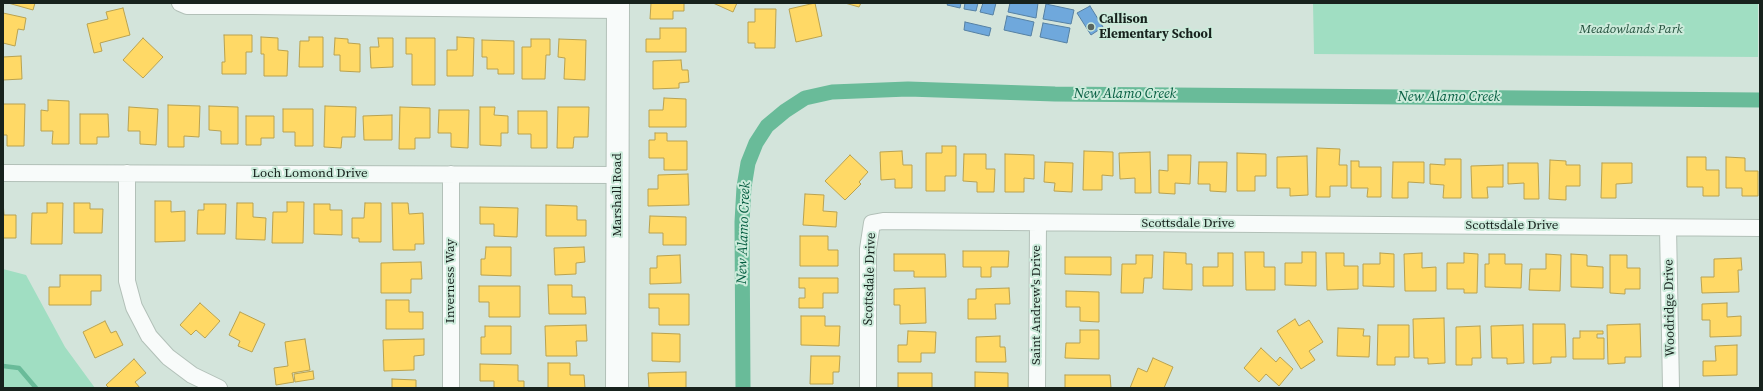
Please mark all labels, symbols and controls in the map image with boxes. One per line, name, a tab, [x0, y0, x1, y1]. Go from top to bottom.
place label: Callison Elementary School	[1099, 12, 1212, 43]
marker: Callison Elementary School	[1086, 22, 1096, 32]
park label: Meadowlands Park	[1579, 22, 1683, 38]
water label: New Alamo Creek	[1074, 86, 1176, 102]
water label: New Alamo Creek	[1398, 89, 1500, 105]
street label: Marshall Road	[610, 153, 626, 237]
street label: Loch Lomond Drive	[252, 166, 368, 182]
water label: New Alamo Creek	[734, 182, 754, 284]
street label: Scottsdale Drive	[1142, 216, 1234, 232]
street label: Scottsdale Drive	[1466, 218, 1558, 234]
street label: Scottsdale Drive	[861, 232, 879, 326]
street label: Inverness Way	[443, 239, 459, 323]
street label: Saint Andrew's Drive	[1029, 245, 1045, 365]
street label: Woodridge Drive	[1661, 259, 1679, 357]

